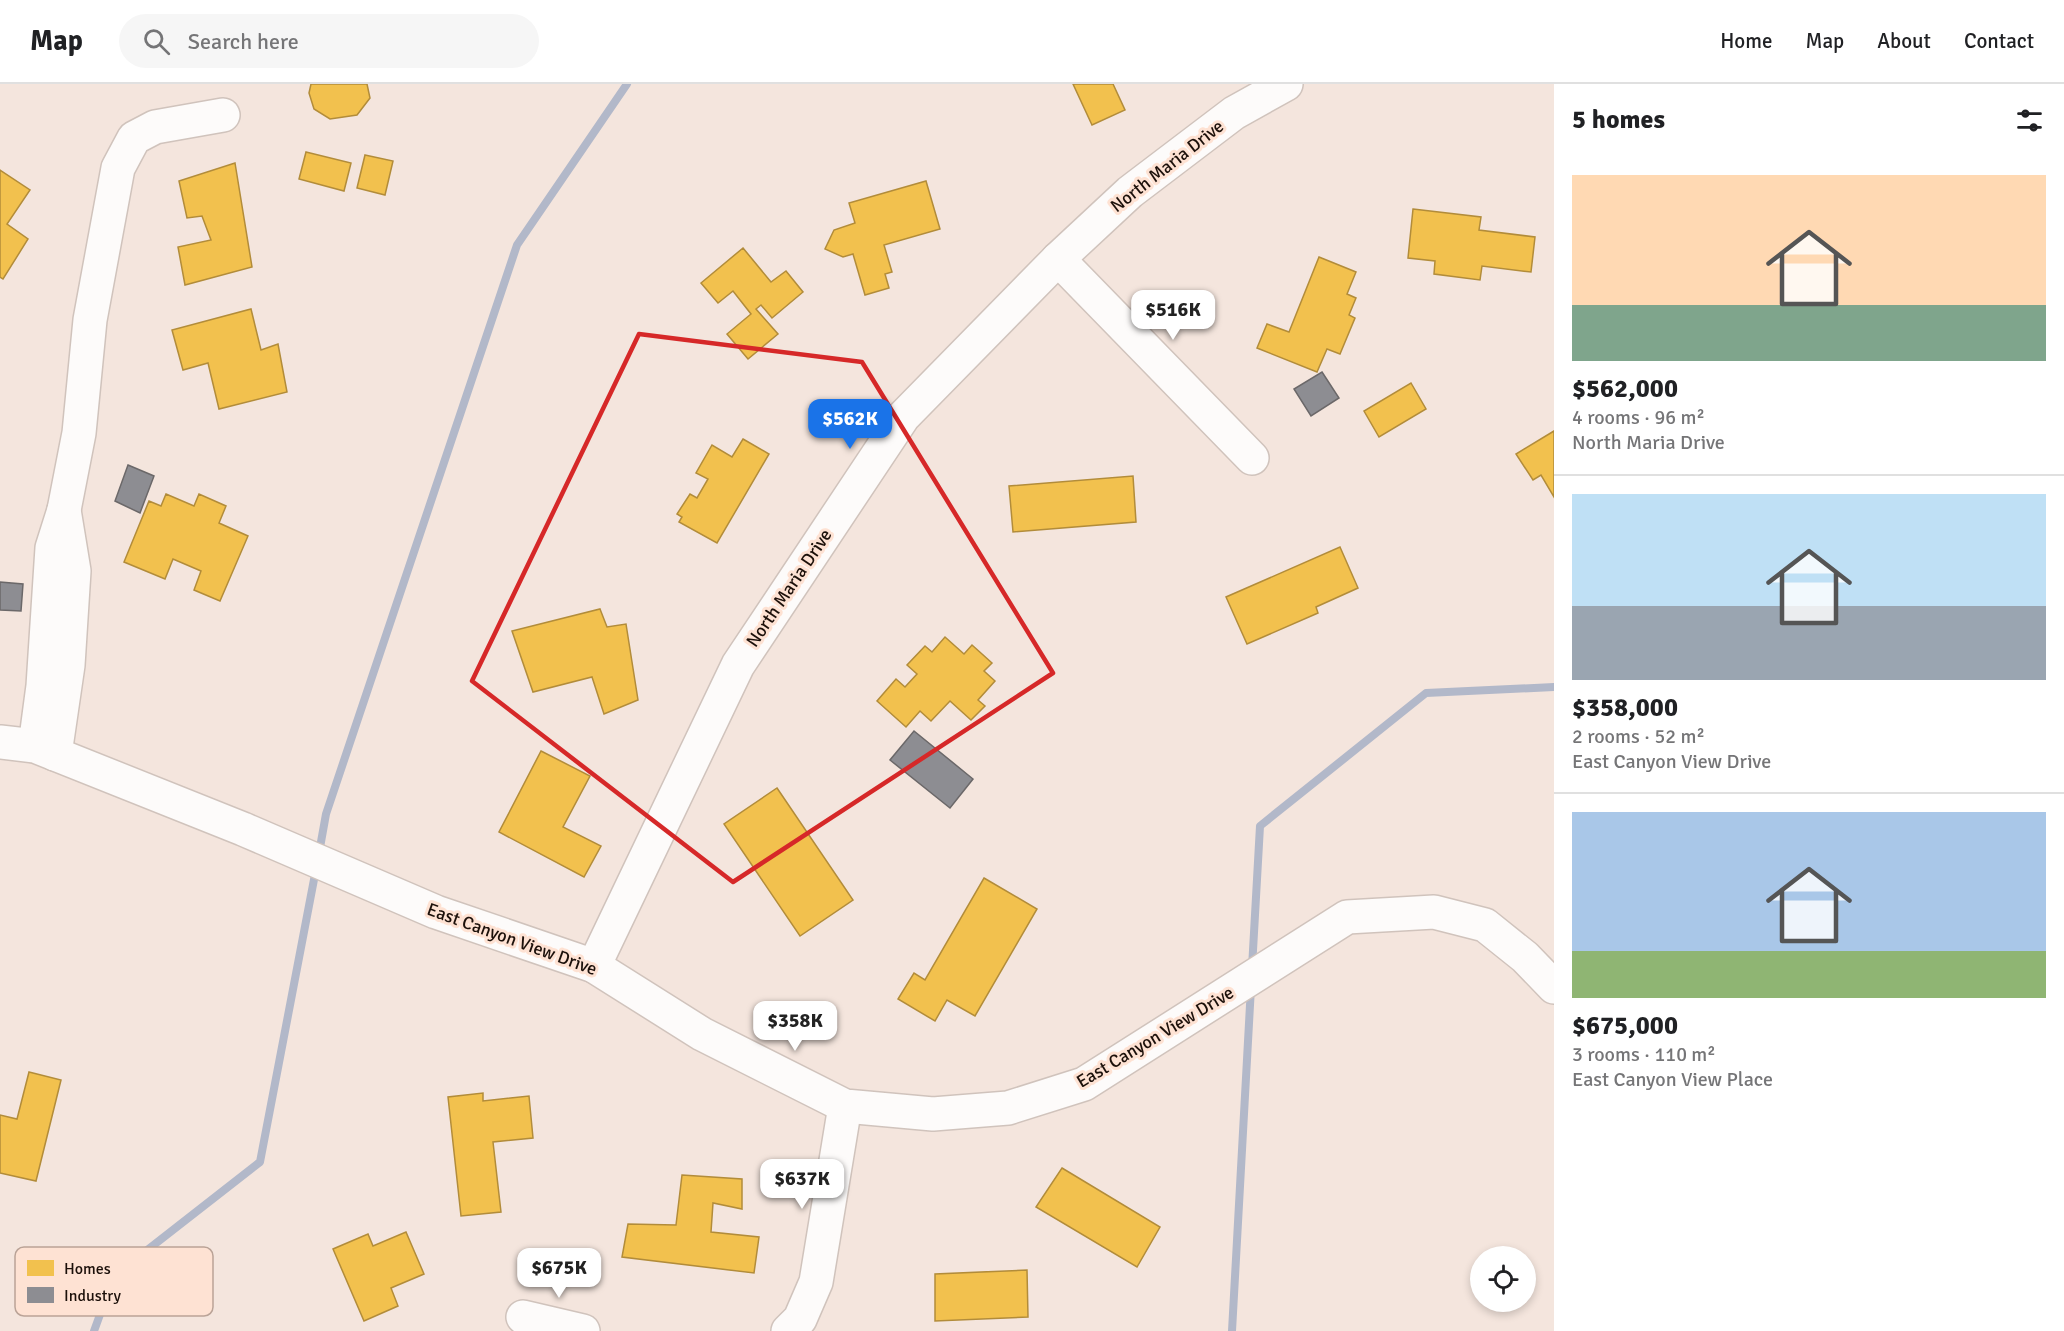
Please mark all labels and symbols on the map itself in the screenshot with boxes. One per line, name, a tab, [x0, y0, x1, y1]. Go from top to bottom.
street label: North Maria Drive	[1106, 115, 1228, 217]
pin: $516K	[1131, 290, 1215, 341]
pin: $562K	[808, 399, 892, 450]
street label: North Maria Drive	[741, 525, 837, 651]
street label: East Canyon View Drive	[424, 898, 600, 980]
street label: East Canyon View Drive	[1072, 981, 1238, 1093]
pin: $358K	[753, 1001, 837, 1052]
pin: $637K	[760, 1159, 844, 1210]
legend	[15, 1247, 213, 1316]
pin: $675K	[517, 1248, 601, 1299]
text: Homes	[64, 1259, 111, 1279]
text: Industry	[64, 1286, 122, 1306]

